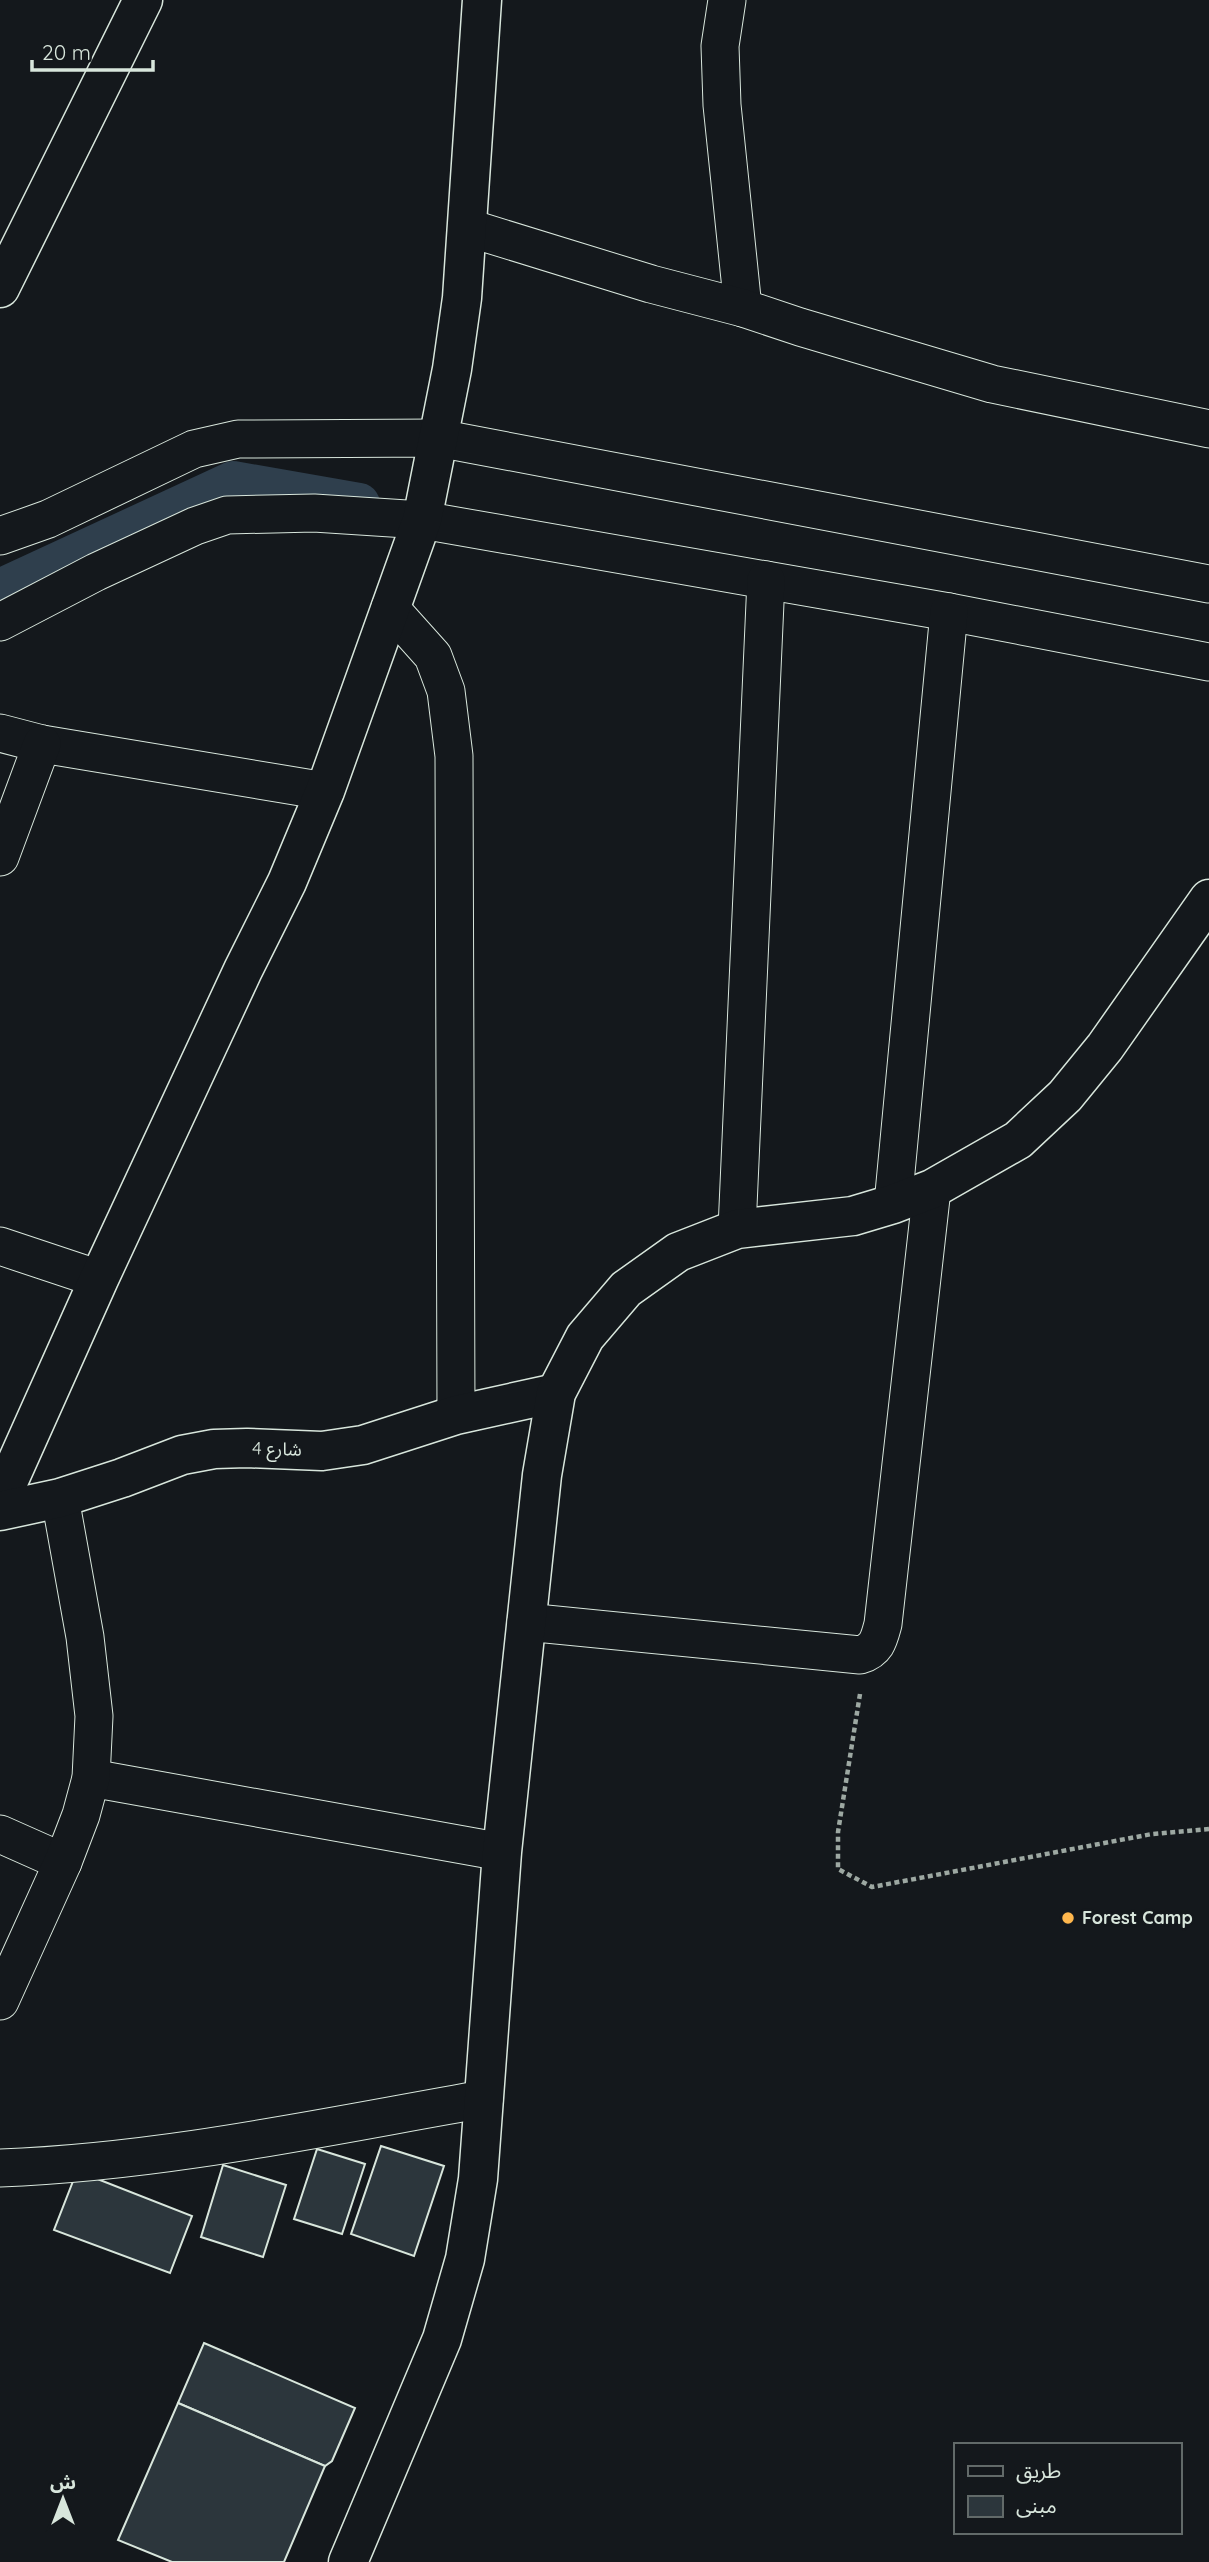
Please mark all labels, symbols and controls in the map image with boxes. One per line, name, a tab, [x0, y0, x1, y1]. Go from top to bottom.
scale bar	[32, 28, 152, 72]
text: 20 m	[42, 39, 91, 65]
street label: شارع 4	[252, 1436, 302, 1464]
place label: Forest Camp	[1082, 1906, 1193, 1929]
marker: Forest Camp	[1060, 1910, 1076, 1926]
legend	[954, 2443, 1181, 2534]
text: طريق	[1016, 2457, 1061, 2484]
north arrow	[28, 2464, 98, 2534]
text: ش	[50, 2470, 76, 2494]
text: مبنى	[1016, 2492, 1057, 2518]

